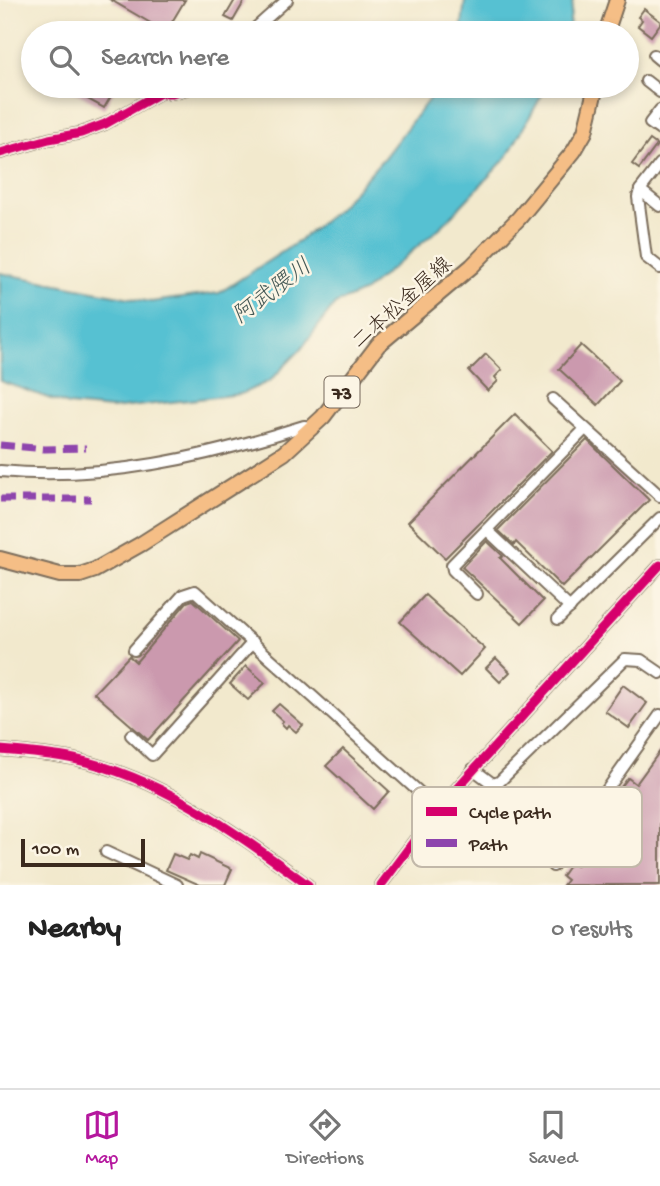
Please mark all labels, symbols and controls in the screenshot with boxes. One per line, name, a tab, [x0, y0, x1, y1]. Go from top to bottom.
search box	[21, 21, 639, 98]
icon: search	[45, 41, 83, 79]
text: Search here	[101, 44, 229, 75]
street label: 二本松金屋線	[347, 252, 459, 356]
water label: 阿武隈川	[228, 254, 318, 331]
road number: 73	[324, 376, 360, 408]
legend	[412, 787, 642, 867]
text: Cycle path	[469, 803, 551, 826]
text: Path	[468, 835, 508, 858]
scale bar	[21, 836, 145, 868]
text: 100 m	[32, 839, 79, 862]
text: Nearby	[28, 913, 121, 948]
text: 0 results	[551, 917, 632, 944]
tab: Map	[83, 1106, 121, 1171]
tab: Directions	[286, 1106, 363, 1171]
tab: Saved	[529, 1106, 577, 1171]

